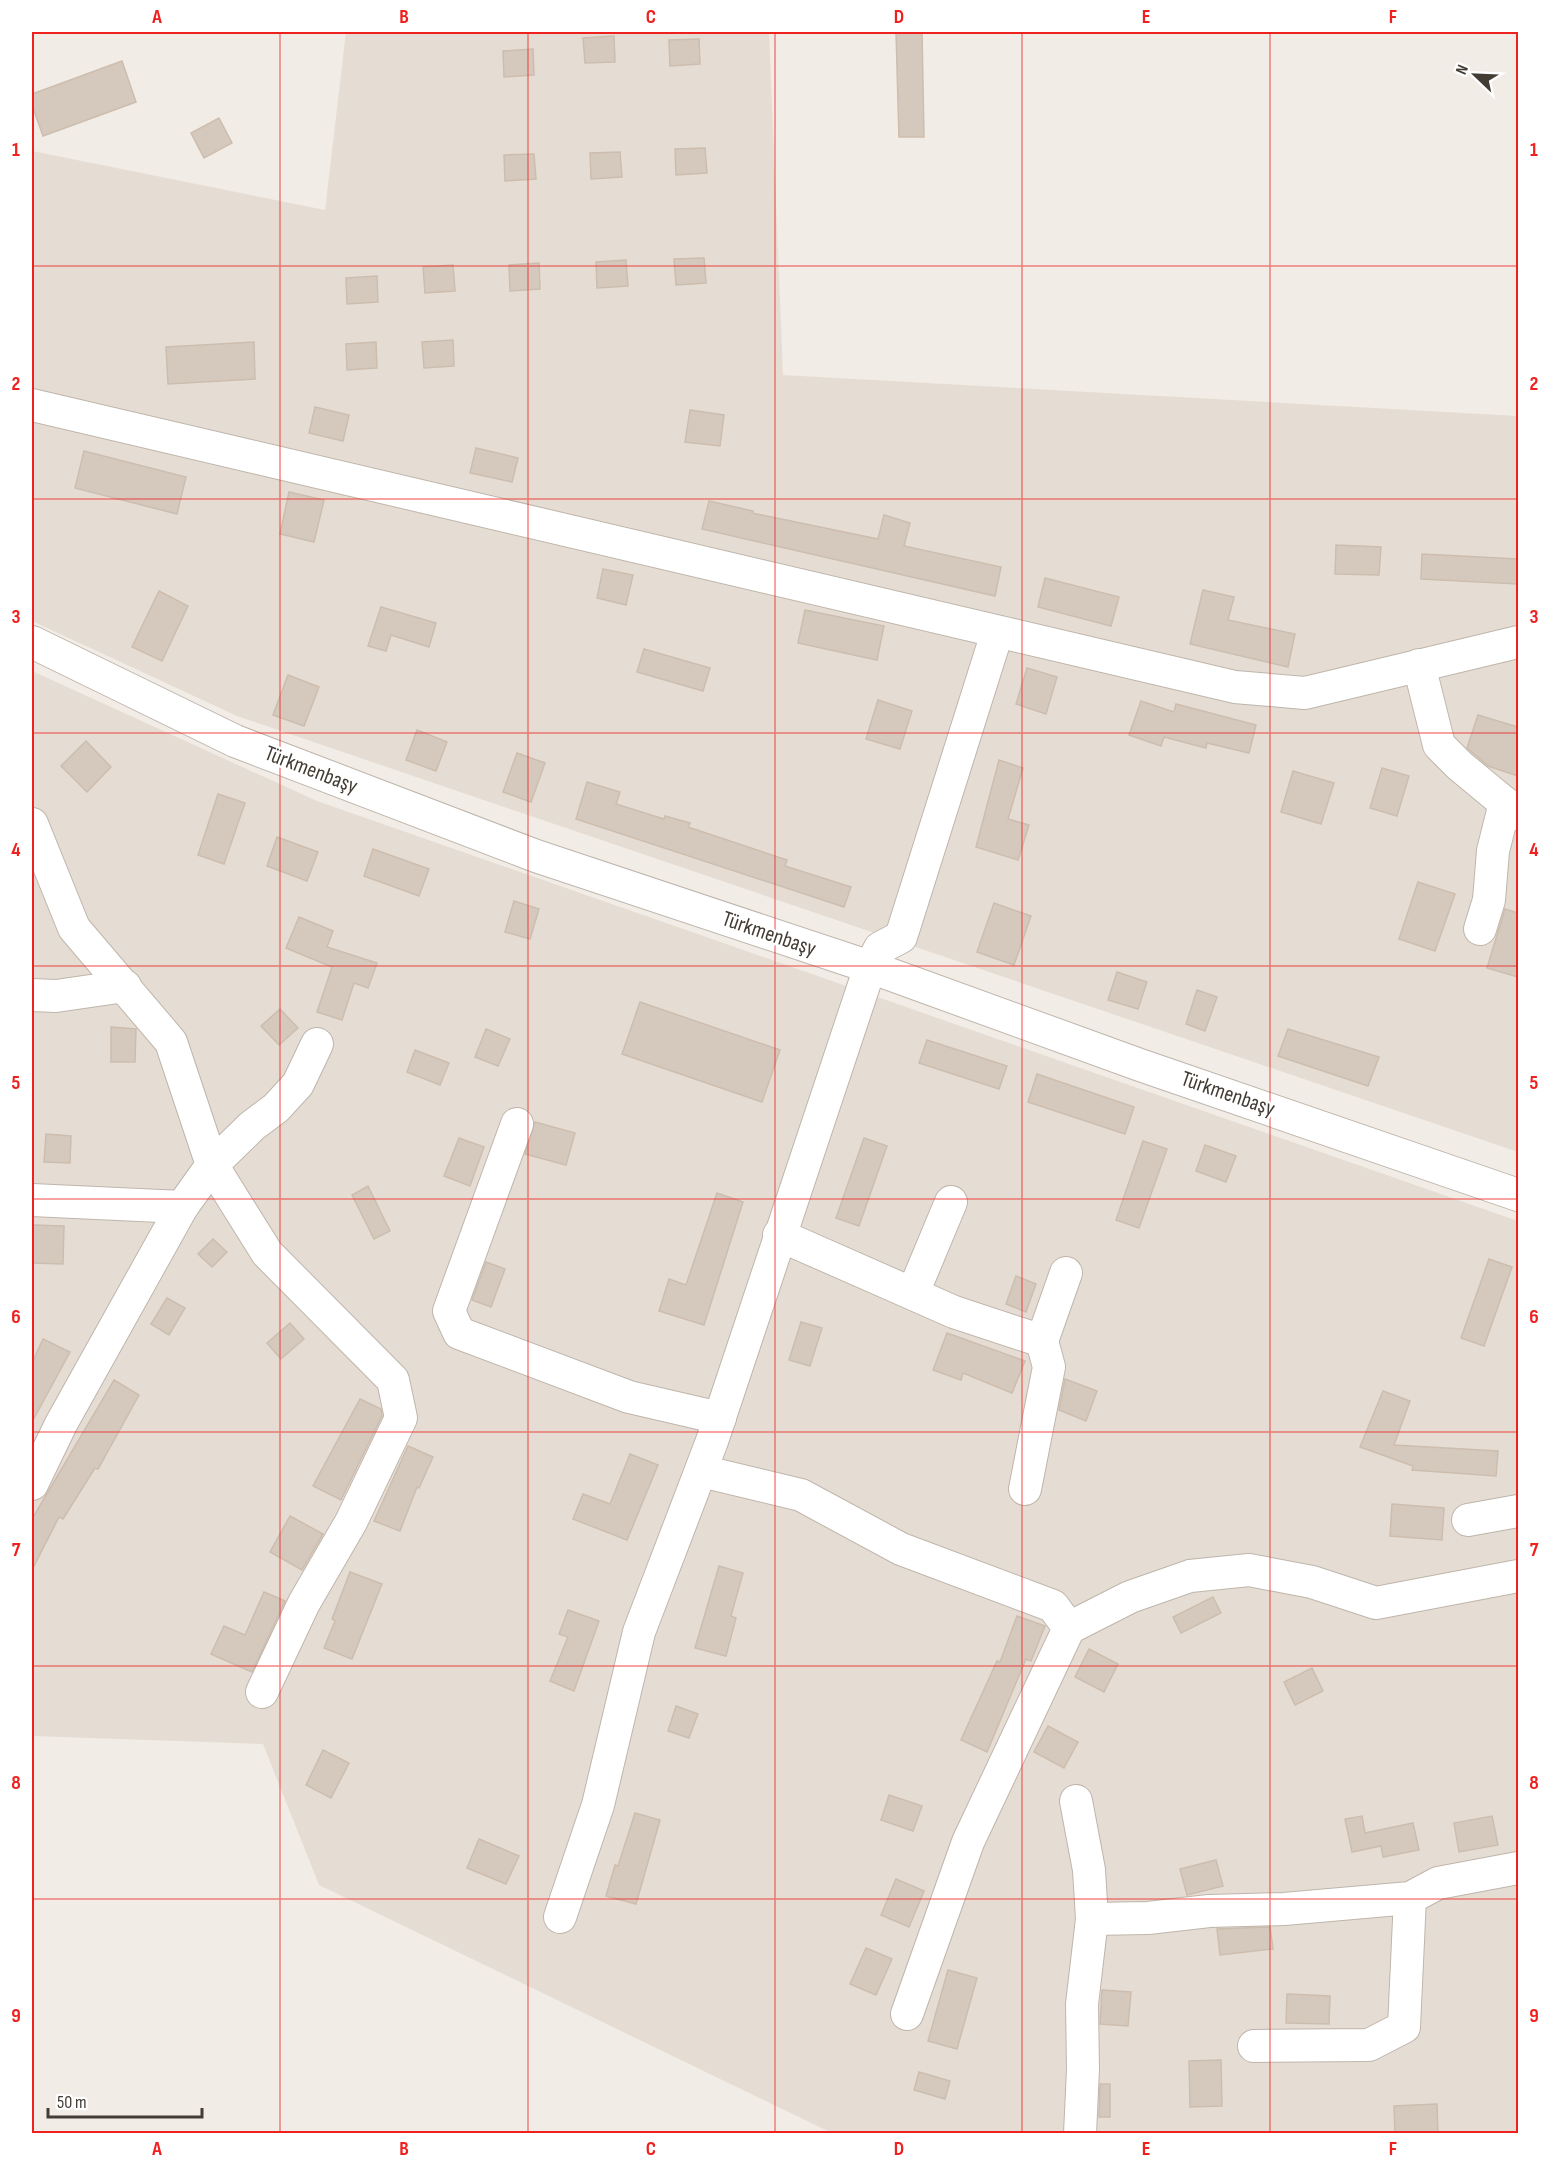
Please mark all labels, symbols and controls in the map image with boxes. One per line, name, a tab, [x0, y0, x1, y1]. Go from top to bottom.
text: A	[151, 5, 162, 29]
text: B	[399, 5, 409, 29]
text: C	[646, 5, 656, 29]
text: D	[894, 5, 904, 29]
text: E	[1142, 5, 1150, 29]
text: F	[1389, 5, 1397, 29]
north arrow	[1445, 45, 1505, 105]
text: N	[1452, 62, 1473, 77]
text: 1	[12, 138, 20, 162]
text: 1	[1530, 138, 1538, 162]
text: 2	[12, 372, 20, 396]
text: 2	[1530, 372, 1538, 396]
text: 3	[12, 605, 21, 629]
text: 3	[1530, 605, 1539, 629]
street label: Türkmenbaşy	[261, 740, 362, 800]
text: 4	[11, 838, 21, 862]
text: 4	[1529, 838, 1539, 862]
street label: Türkmenbaşy	[718, 905, 820, 963]
street label: Türkmenbaşy	[1177, 1065, 1279, 1123]
text: 5	[12, 1071, 21, 1095]
text: 5	[1530, 1071, 1539, 1095]
text: 6	[11, 1305, 21, 1329]
text: 6	[1529, 1305, 1539, 1329]
text: 7	[12, 1538, 21, 1562]
text: 7	[1530, 1538, 1539, 1562]
text: 8	[11, 1771, 21, 1795]
text: 8	[1529, 1771, 1539, 1795]
text: 9	[11, 2004, 21, 2028]
text: 9	[1529, 2004, 1539, 2028]
scale bar	[48, 2081, 202, 2119]
text: 50 m	[57, 2092, 87, 2113]
text: A	[151, 2137, 162, 2161]
text: B	[399, 2137, 409, 2161]
text: C	[646, 2137, 656, 2161]
text: D	[894, 2137, 904, 2161]
text: E	[1142, 2137, 1150, 2161]
text: F	[1389, 2137, 1397, 2161]

